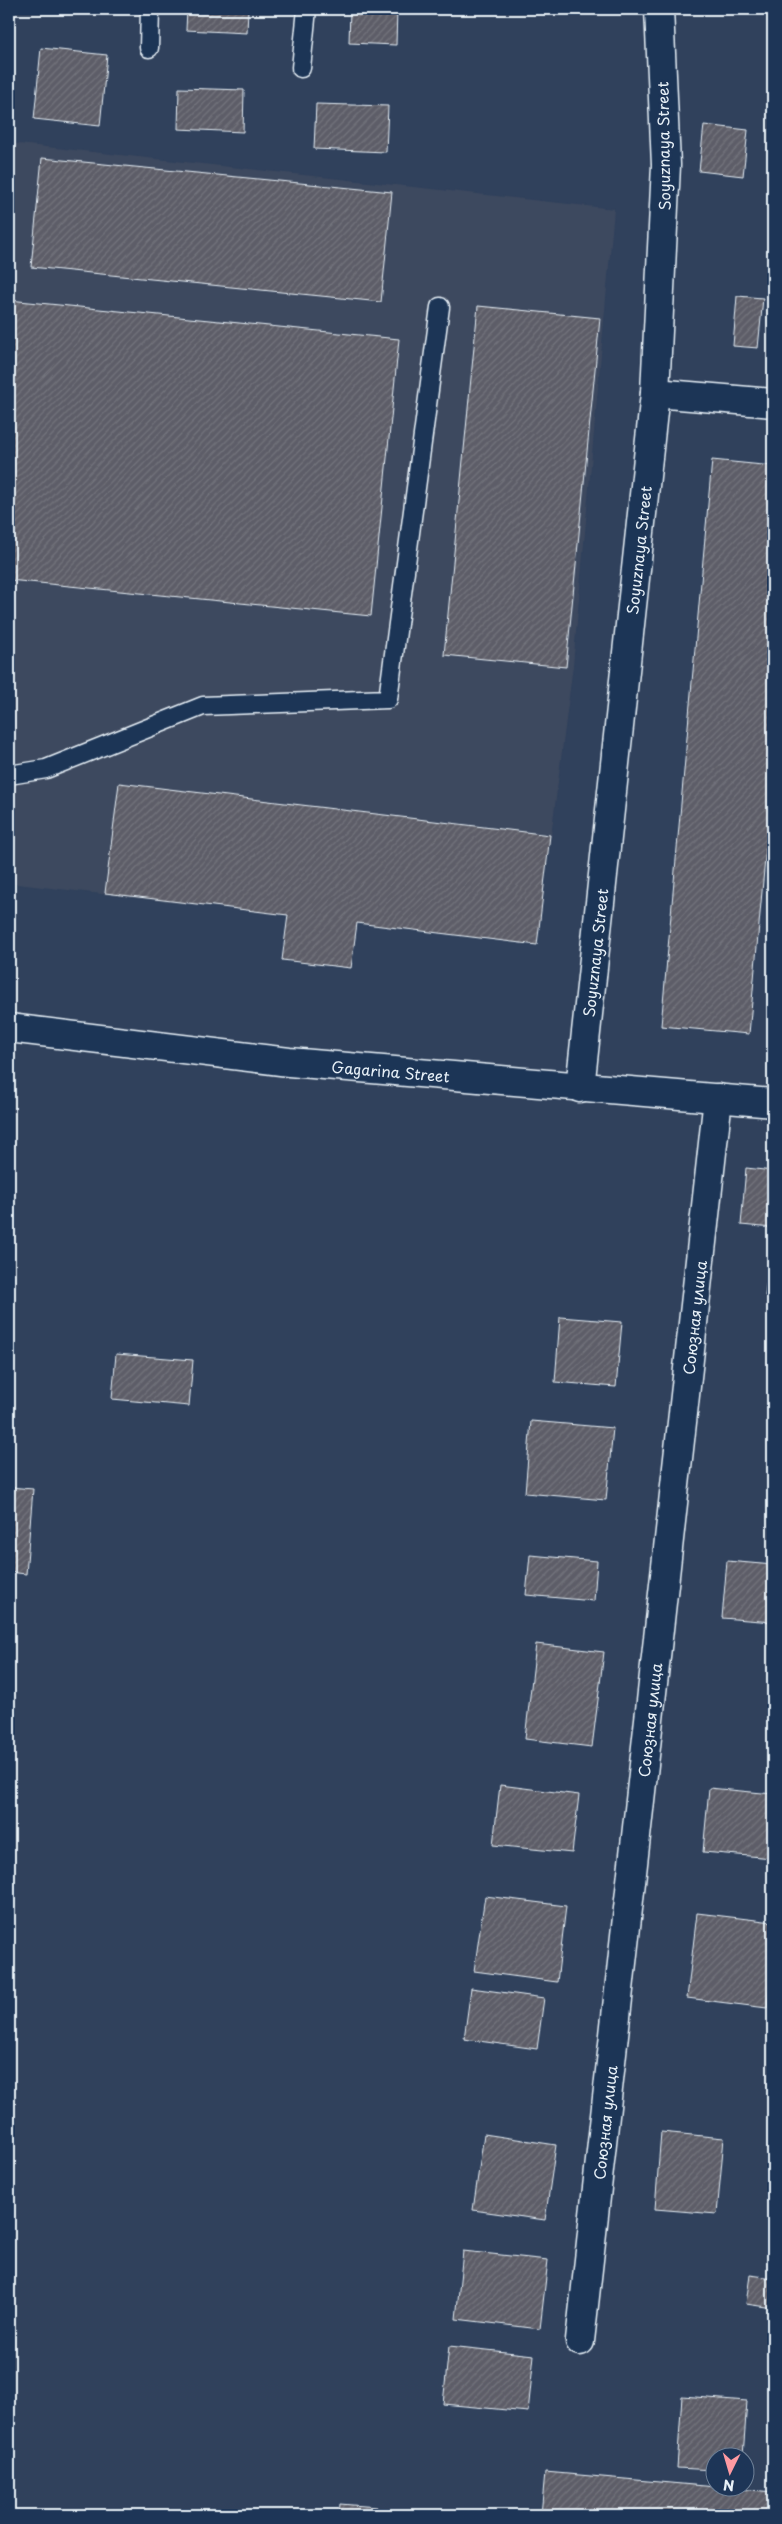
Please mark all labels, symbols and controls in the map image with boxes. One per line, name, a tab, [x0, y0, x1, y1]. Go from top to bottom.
street label: Soyuznaya Street	[650, 81, 676, 211]
street label: Soyuznaya Street	[620, 485, 656, 616]
street label: Soyuznaya Street	[576, 887, 613, 1018]
street label: Gagarina Street	[331, 1054, 451, 1087]
street label: Союзная улица	[676, 1258, 711, 1376]
street label: Союзная улица	[631, 1661, 667, 1778]
street label: Союзная улица	[587, 2063, 622, 2181]
north arrow	[704, 2446, 754, 2496]
text: N	[722, 2475, 735, 2496]

